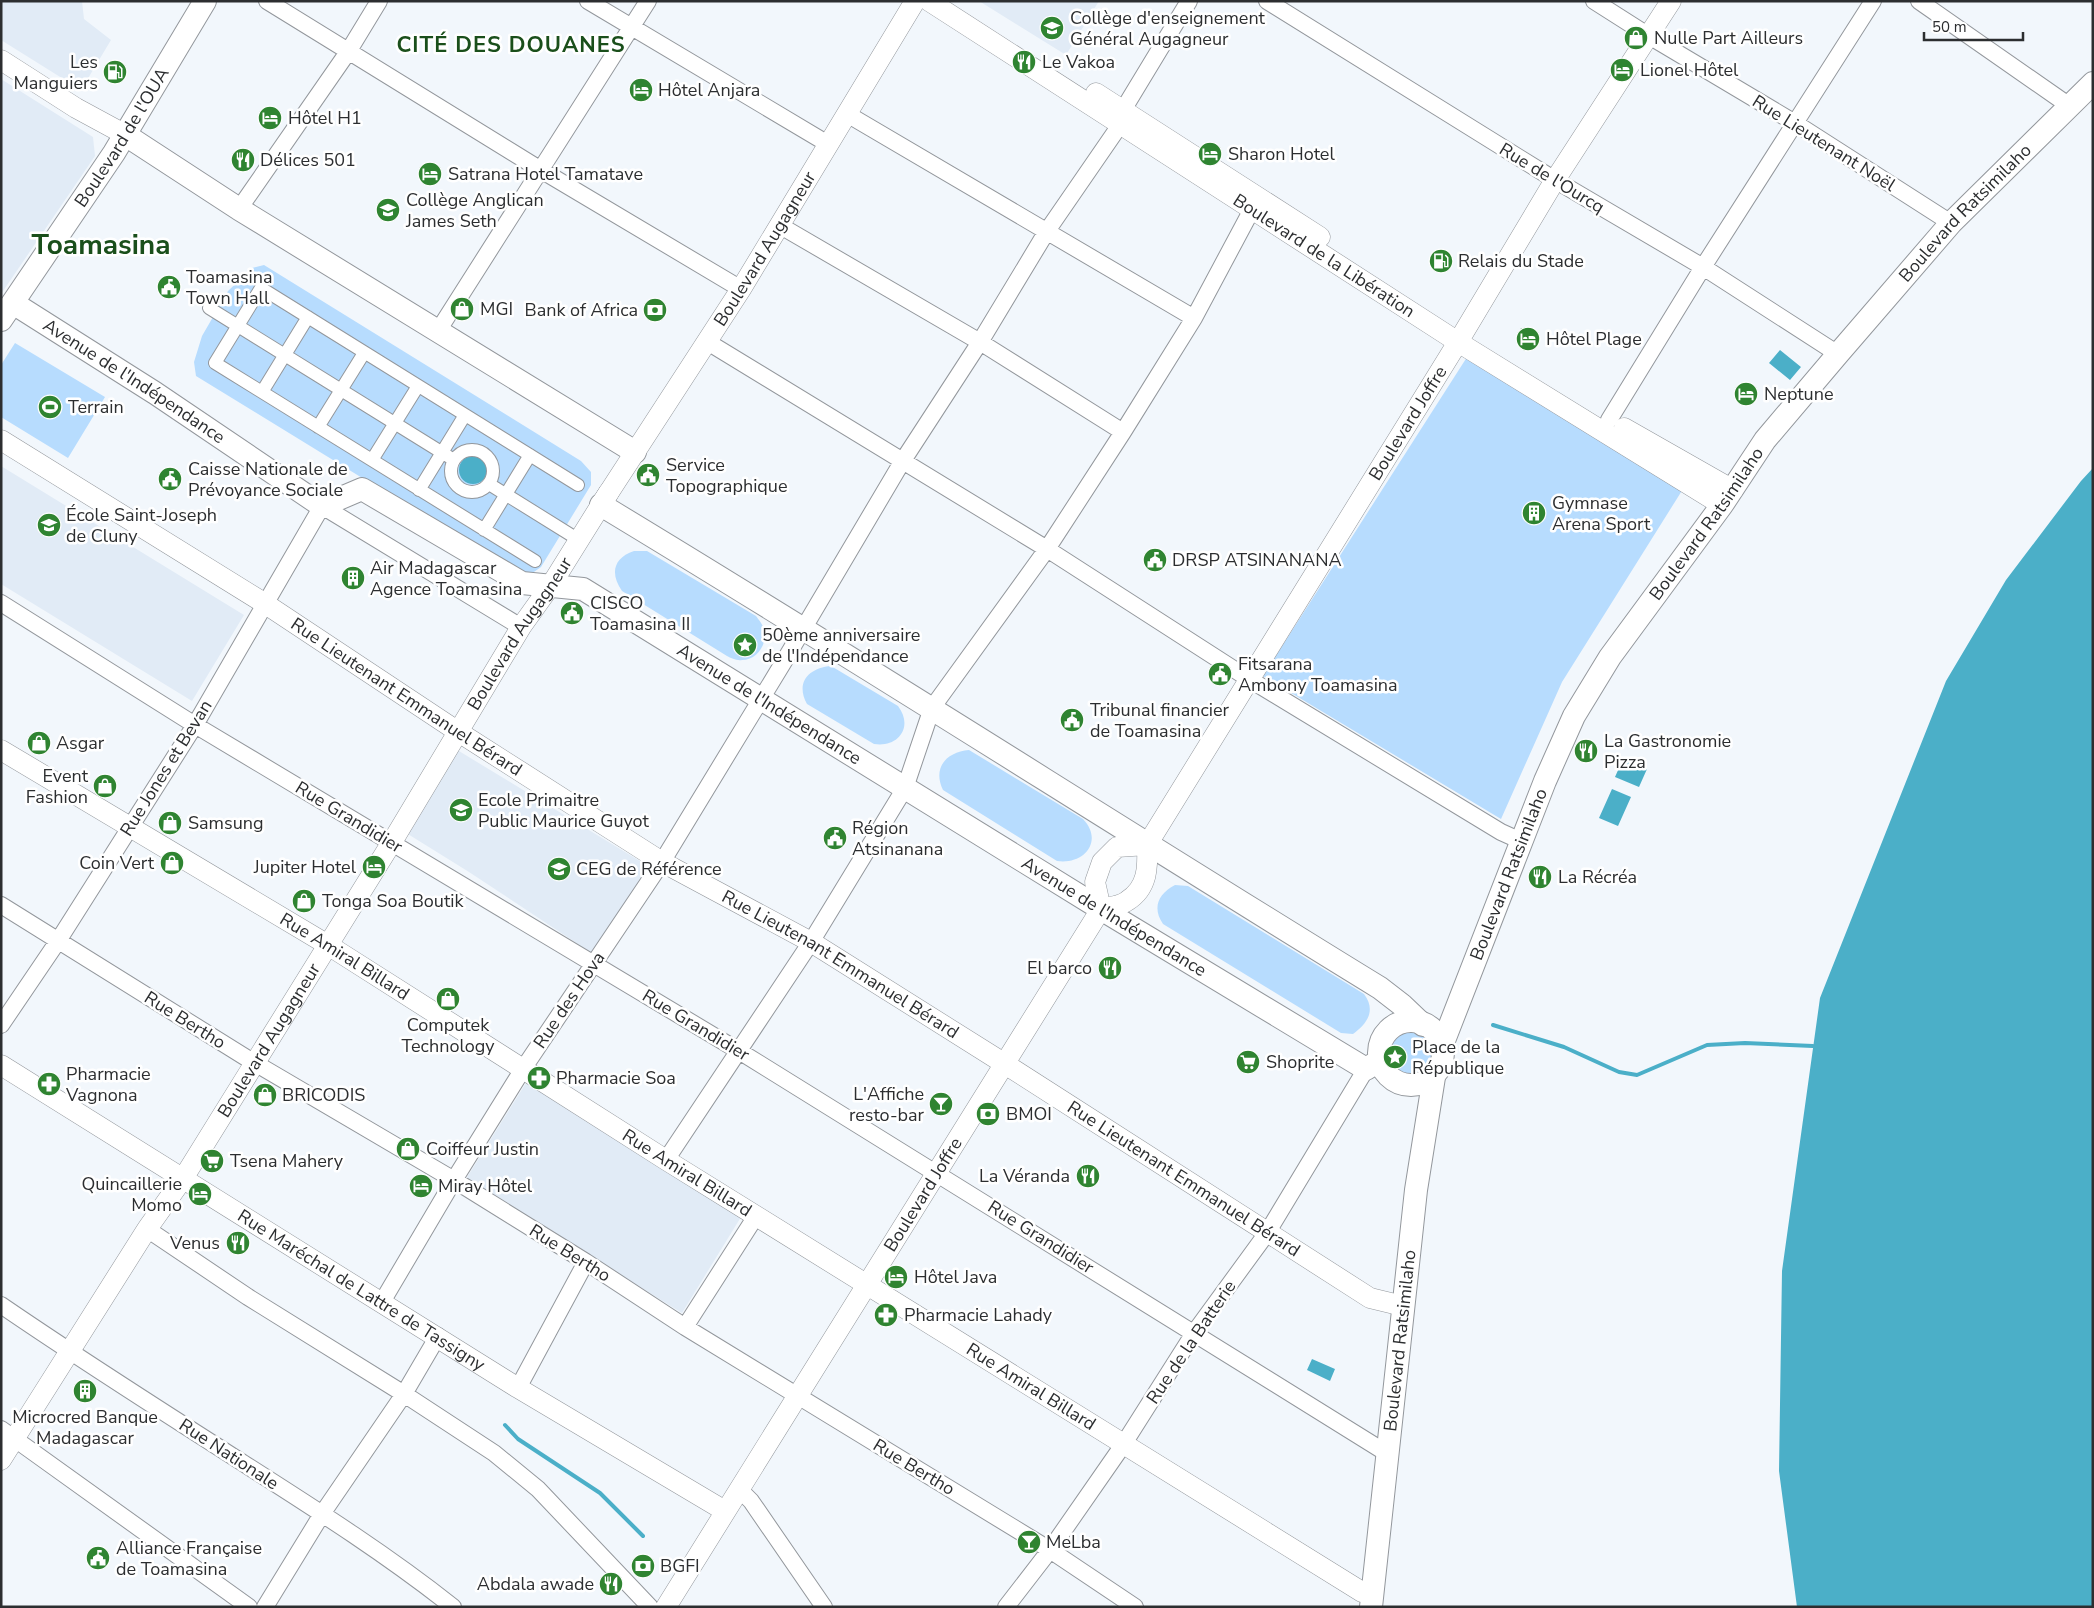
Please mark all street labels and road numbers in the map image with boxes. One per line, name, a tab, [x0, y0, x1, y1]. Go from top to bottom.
street label: Boulevard de l'OUA	[69, 63, 174, 212]
street label: Rue Lieutenant Noël	[1748, 89, 1901, 197]
street label: Rue de l'Ourcq	[1495, 137, 1609, 219]
street label: Boulevard Ratsimilaho	[1893, 138, 2037, 287]
street label: Boulevard Augagneur	[708, 166, 822, 331]
street label: Boulevard de la Libération	[1228, 188, 1420, 323]
street label: Avenue de l'Indépendance	[38, 313, 230, 449]
street label: Boulevard Joffre	[1363, 361, 1452, 485]
street label: Boulevard Ratsimilaho	[1644, 442, 1769, 605]
street label: Boulevard Augagneur	[462, 552, 578, 715]
street label: Rue Lieutenant Emmanuel Bérard	[286, 612, 527, 782]
street label: Avenue de l'Indépendance	[673, 638, 866, 770]
street label: Rue Jones et Bevan	[114, 695, 218, 841]
street label: Rue Grandidier	[291, 776, 407, 859]
street label: Boulevard Ratsimilaho	[1464, 785, 1553, 964]
street label: Avenue de l'Indépendance	[1017, 851, 1211, 982]
street label: Rue Lieutenant Emmanuel Bérard	[718, 884, 964, 1044]
street label: Rue Amiral Billard	[276, 907, 414, 1006]
street label: Rue des Hova	[528, 947, 610, 1053]
street label: Boulevard Augagneur	[212, 958, 326, 1122]
street label: Rue Grandidier	[638, 984, 754, 1067]
street label: Rue Bertho	[140, 986, 230, 1054]
street label: Rue Lieutenant Emmanuel Bérard	[1063, 1095, 1305, 1262]
street label: Rue Amiral Billard	[618, 1123, 756, 1222]
street label: Boulevard Joffre	[878, 1133, 968, 1256]
street label: Rue Grandidier	[983, 1195, 1099, 1280]
street label: Rue Maréchal de Lattre de Tassigny	[233, 1204, 490, 1377]
street label: Rue Bertho	[525, 1219, 615, 1287]
street label: Boulevard Ratsimilaho	[1378, 1248, 1421, 1433]
street label: Rue de la Batterie	[1141, 1275, 1241, 1409]
street label: Rue Amiral Billard	[962, 1337, 1100, 1436]
street label: Rue Nationale	[175, 1413, 283, 1495]
street label: Rue Bertho	[869, 1433, 959, 1501]

